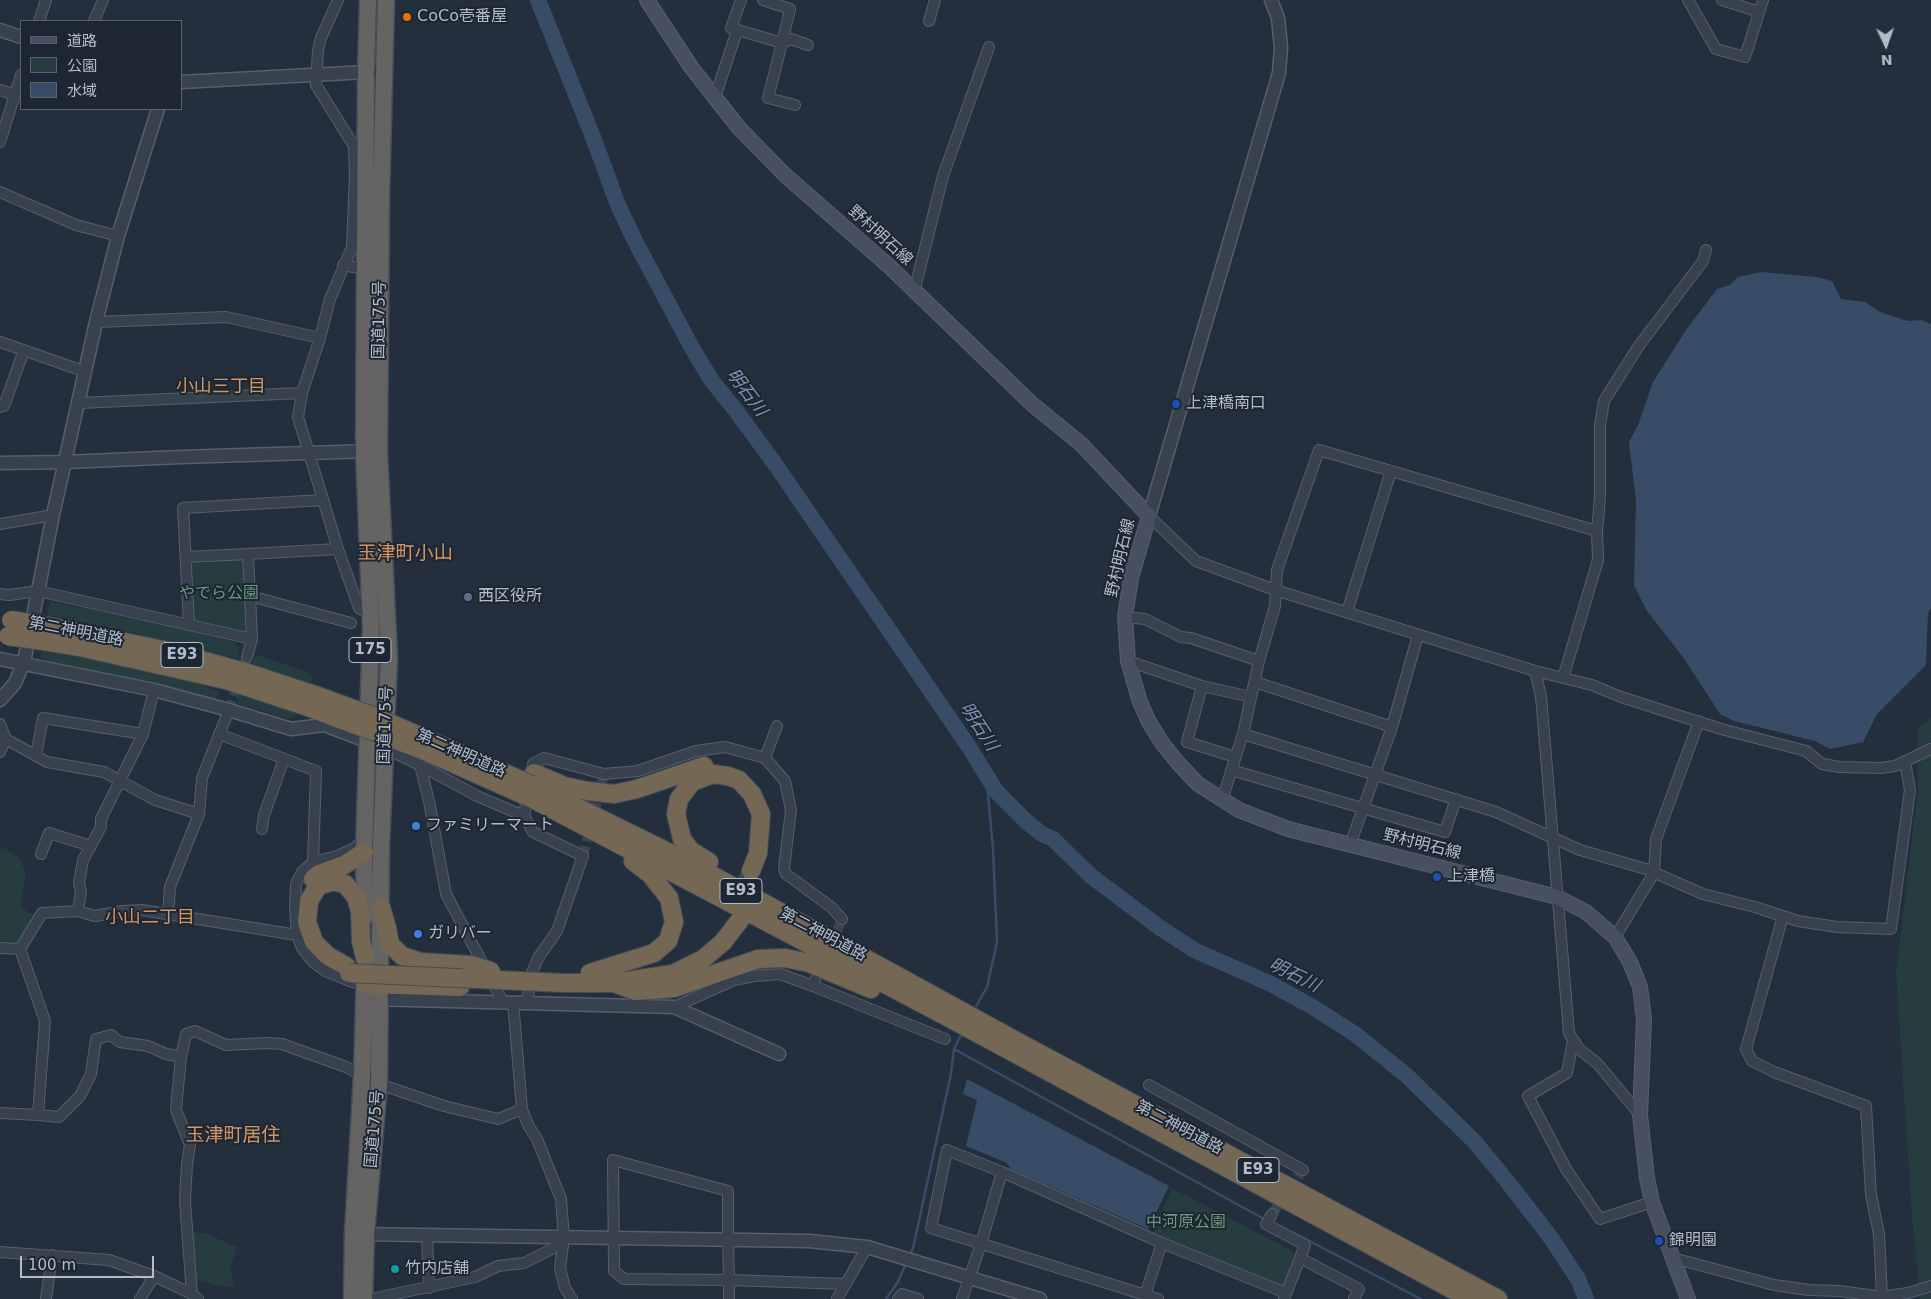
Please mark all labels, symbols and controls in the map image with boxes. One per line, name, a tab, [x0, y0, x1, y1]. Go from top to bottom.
place label: CoCo壱番屋	[417, 7, 507, 27]
marker: CoCo壱番屋	[401, 11, 413, 23]
legend	[20, 20, 182, 110]
north arrow	[1861, 20, 1911, 70]
text: 道路	[67, 32, 97, 50]
text: N	[1881, 52, 1893, 68]
text: 公園	[67, 57, 97, 75]
text: 水域	[67, 82, 97, 100]
street label: 野村明石線	[844, 202, 916, 270]
street label: 国道175号	[370, 281, 390, 359]
water label: 明石川	[721, 365, 771, 421]
district label: 小山三丁目	[176, 376, 266, 398]
place label: 上津橋南口	[1186, 394, 1266, 414]
marker: 上津橋南口	[1170, 398, 1182, 410]
street label: 野村明石線	[1103, 517, 1139, 599]
district label: 玉津町小山	[358, 543, 452, 565]
park label: やでら公園	[179, 584, 259, 604]
place label: 西区役所	[478, 587, 542, 607]
marker: 西区役所	[462, 591, 474, 603]
street label: 第二神明道路	[27, 613, 125, 651]
road number: 175	[349, 638, 391, 662]
road number: E93	[161, 642, 203, 668]
street label: 国道175号	[375, 685, 397, 765]
water label: 明石川	[954, 698, 1002, 756]
street label: 第二神明道路	[413, 726, 509, 782]
place label: ファミリーマート	[426, 816, 554, 836]
marker: ファミリーマート	[410, 820, 422, 832]
street label: 野村明石線	[1381, 826, 1463, 864]
place label: 上津橋	[1447, 867, 1495, 887]
marker: 上津橋	[1431, 871, 1443, 883]
road number: E93	[720, 878, 762, 904]
street label: 第二神明道路	[776, 904, 870, 966]
district label: 小山二丁目	[105, 907, 195, 929]
place label: ガリバー	[428, 924, 492, 944]
marker: ガリバー	[412, 928, 424, 940]
water label: 明石川	[1265, 954, 1323, 998]
street label: 国道175号	[362, 1089, 388, 1169]
street label: 第二神明道路	[1132, 1097, 1226, 1159]
district label: 玉津町居住	[186, 1125, 280, 1147]
road number: E93	[1237, 1158, 1279, 1182]
park label: 中河原公園	[1146, 1213, 1226, 1233]
place label: 錦明園	[1669, 1231, 1717, 1251]
marker: 錦明園	[1653, 1235, 1665, 1247]
scale bar	[22, 1246, 156, 1278]
text: 100 m	[28, 1256, 76, 1274]
place label: 竹内店舗	[405, 1259, 469, 1279]
marker: 竹内店舗	[389, 1263, 401, 1275]

